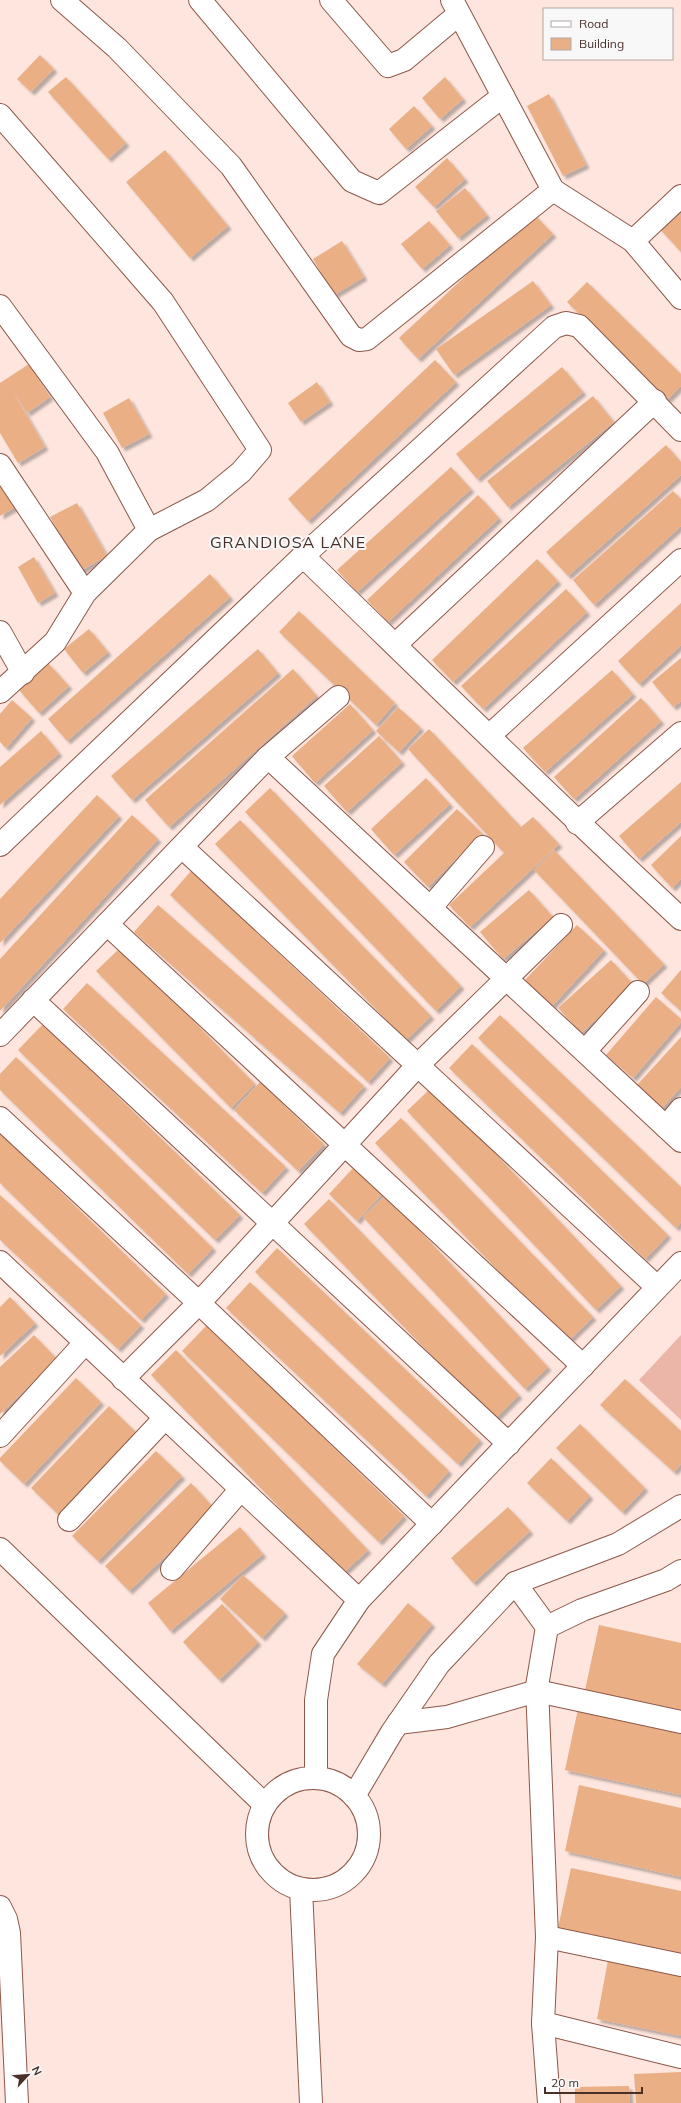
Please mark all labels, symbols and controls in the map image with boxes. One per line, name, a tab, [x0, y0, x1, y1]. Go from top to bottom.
legend	[543, 8, 673, 60]
text: Road	[579, 16, 608, 31]
text: Building	[579, 36, 624, 51]
district label: GRANDIOSA LANE	[210, 532, 366, 552]
north arrow	[8, 2055, 48, 2095]
text: N	[29, 2064, 45, 2077]
scale bar	[545, 2069, 642, 2095]
text: 20 m	[551, 2075, 579, 2090]

